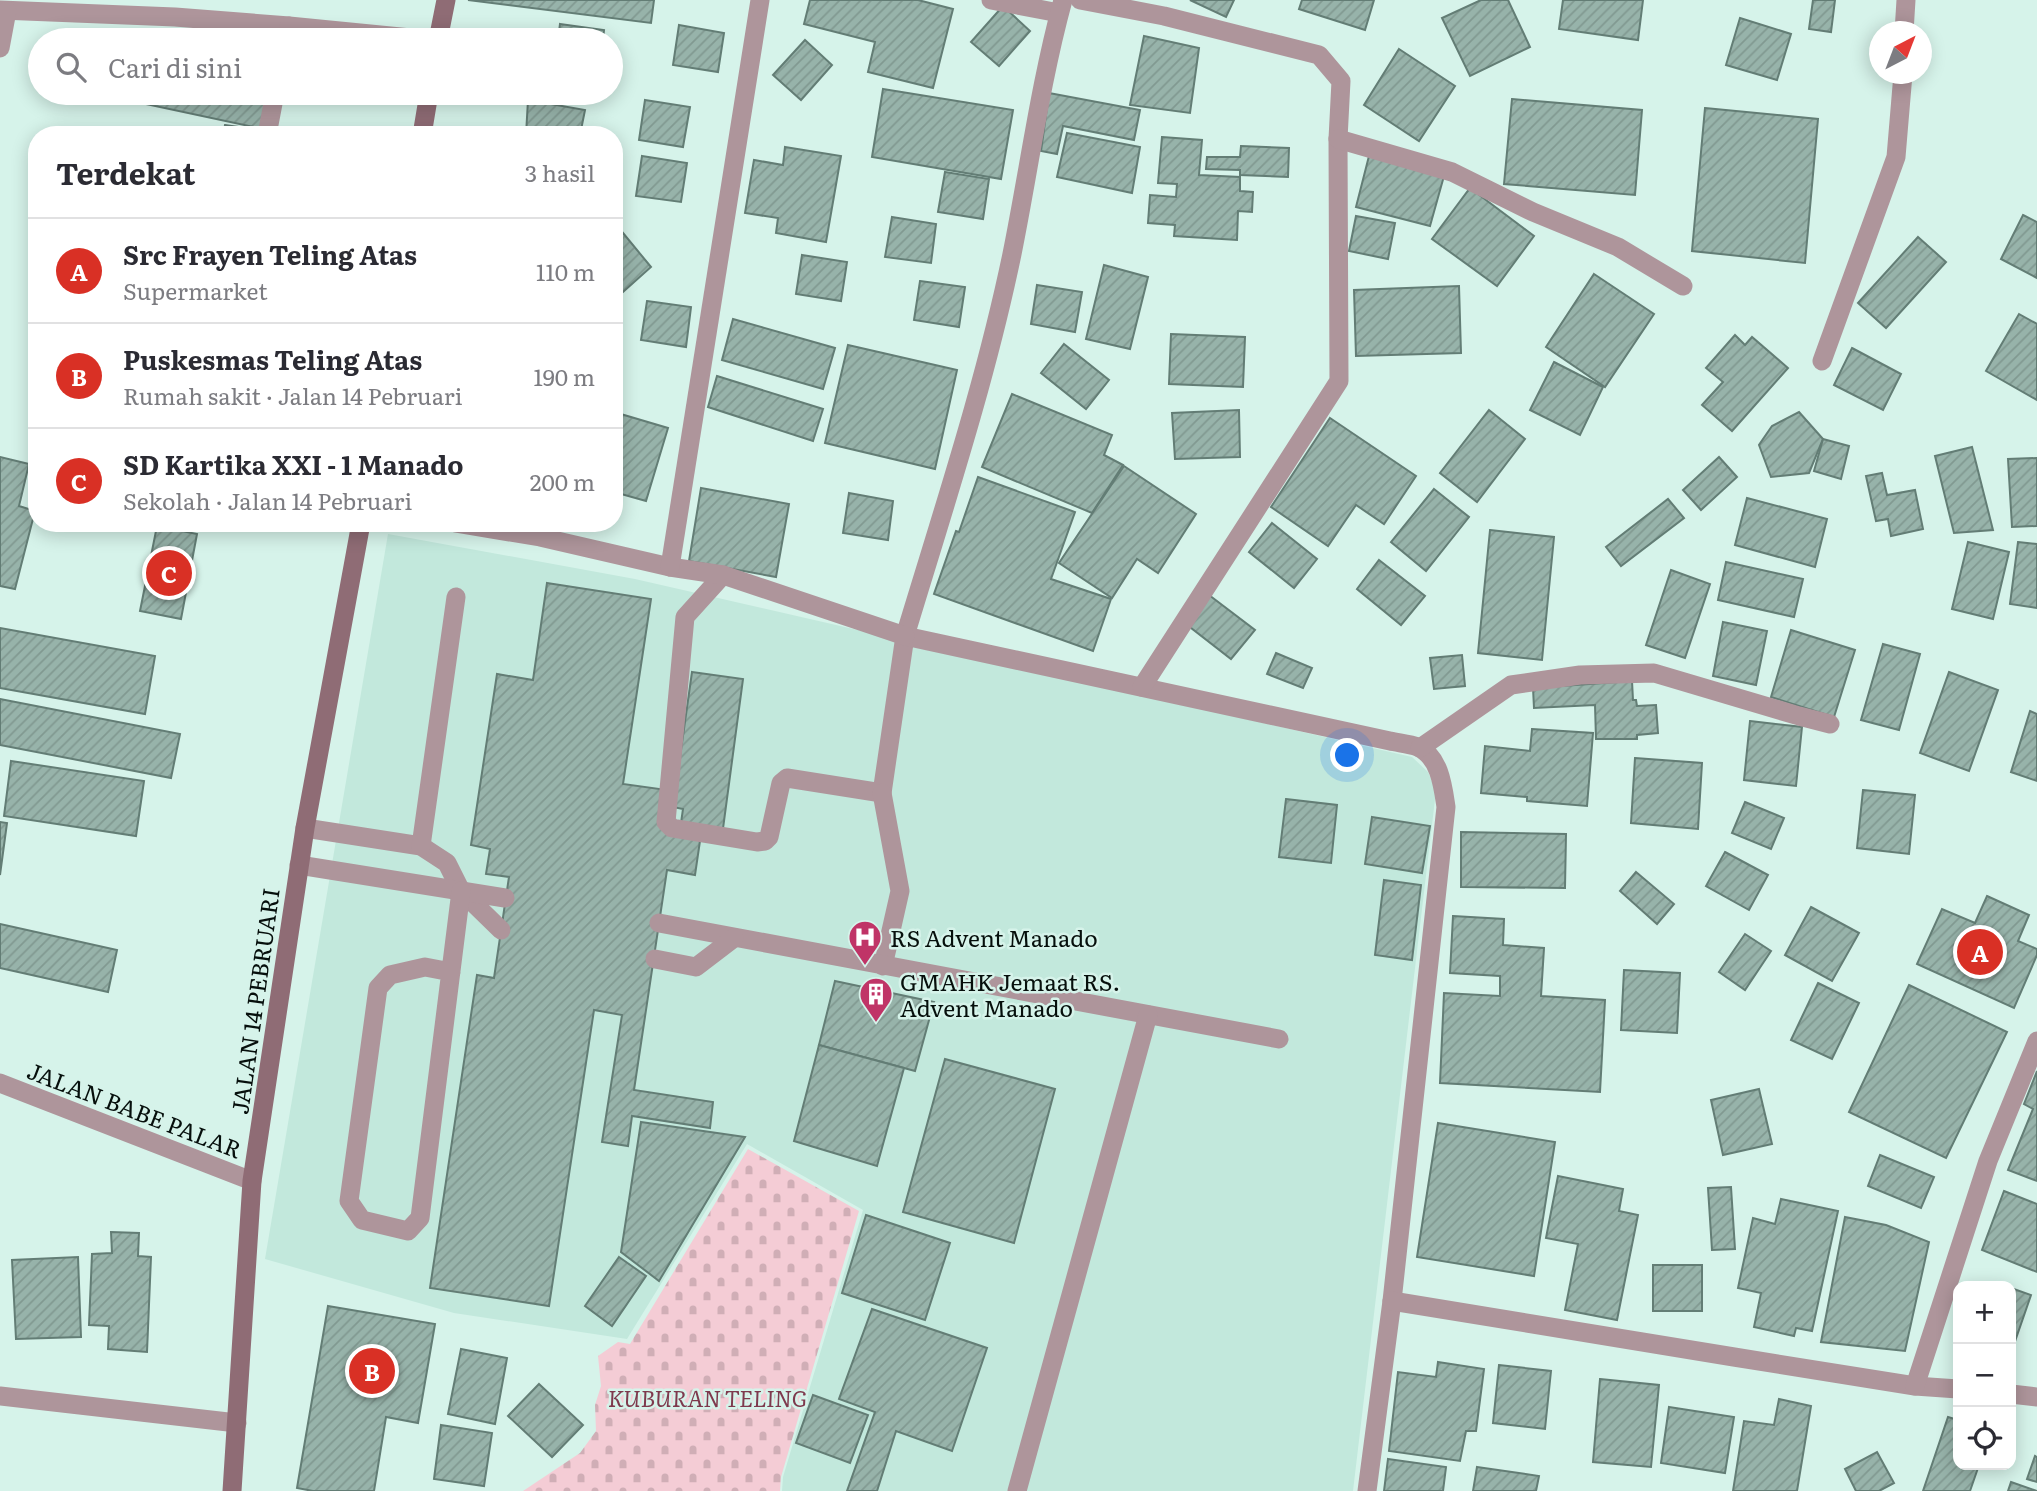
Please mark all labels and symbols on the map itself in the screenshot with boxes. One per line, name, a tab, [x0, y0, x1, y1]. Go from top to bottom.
north arrow	[1869, 21, 1932, 84]
pin: C	[146, 547, 192, 599]
your location	[1330, 738, 1364, 772]
street label: JALAN 14 PEBRUARI	[221, 886, 287, 1116]
hospital icon: RS Advent Manado	[846, 918, 884, 967]
place label: RS Advent Manado	[890, 920, 1098, 954]
pin: A	[1957, 926, 2003, 978]
place label: GMAHK Jemaat RS. Advent Manado	[900, 964, 1120, 1024]
building icon: GMAHK Jemaat RS. Advent Manado	[857, 975, 895, 1024]
street label: JALAN BABE PALAR	[23, 1052, 247, 1166]
pin: B	[349, 1345, 395, 1397]
park label: KUBURAN TELING	[608, 1380, 807, 1414]

